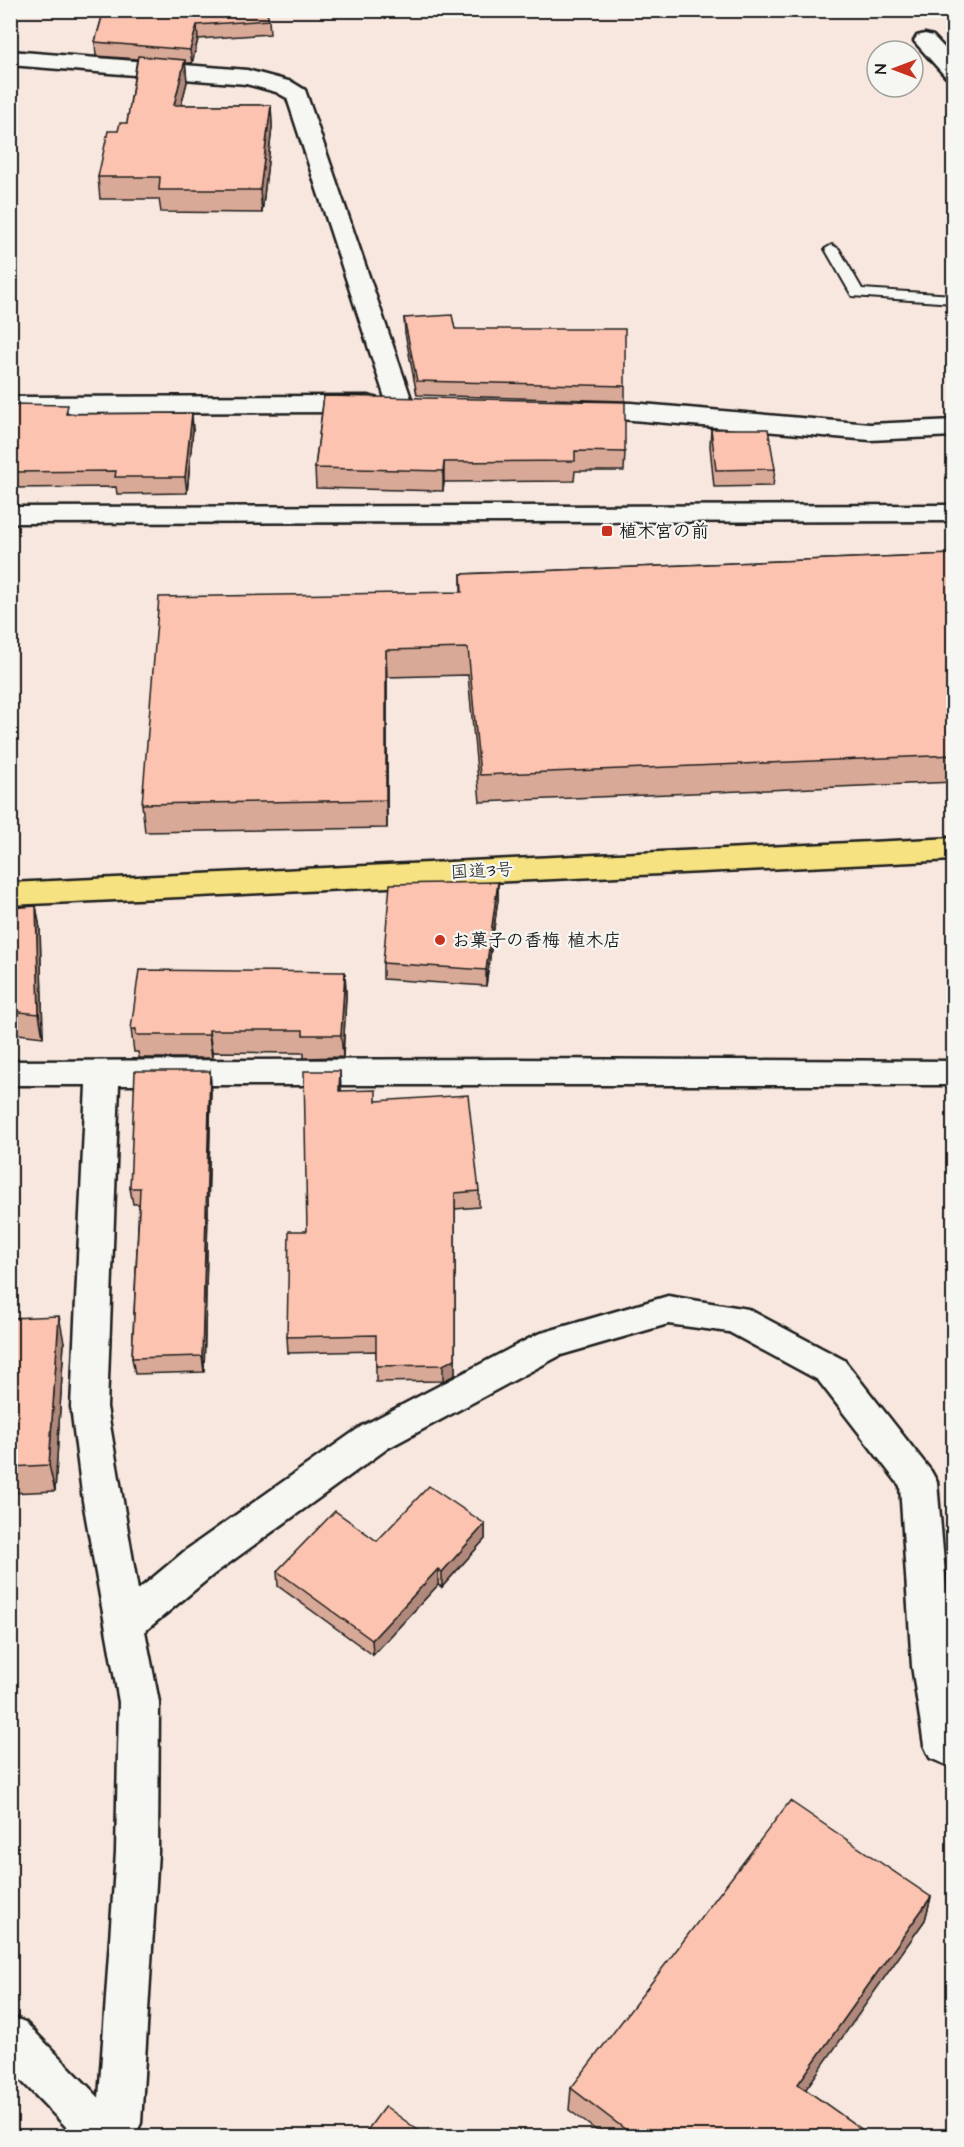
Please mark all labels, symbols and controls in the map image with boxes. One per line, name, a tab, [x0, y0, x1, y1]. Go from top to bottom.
north arrow	[865, 39, 925, 99]
text: N	[870, 64, 892, 74]
place label: 植木宮の前	[619, 519, 709, 544]
marker: 植木宮の前	[600, 524, 614, 538]
street label: 国道3号	[450, 857, 514, 885]
place label: お菓子の香梅 植木店	[452, 928, 621, 953]
marker: お菓子の香梅 植木店	[433, 933, 447, 947]

